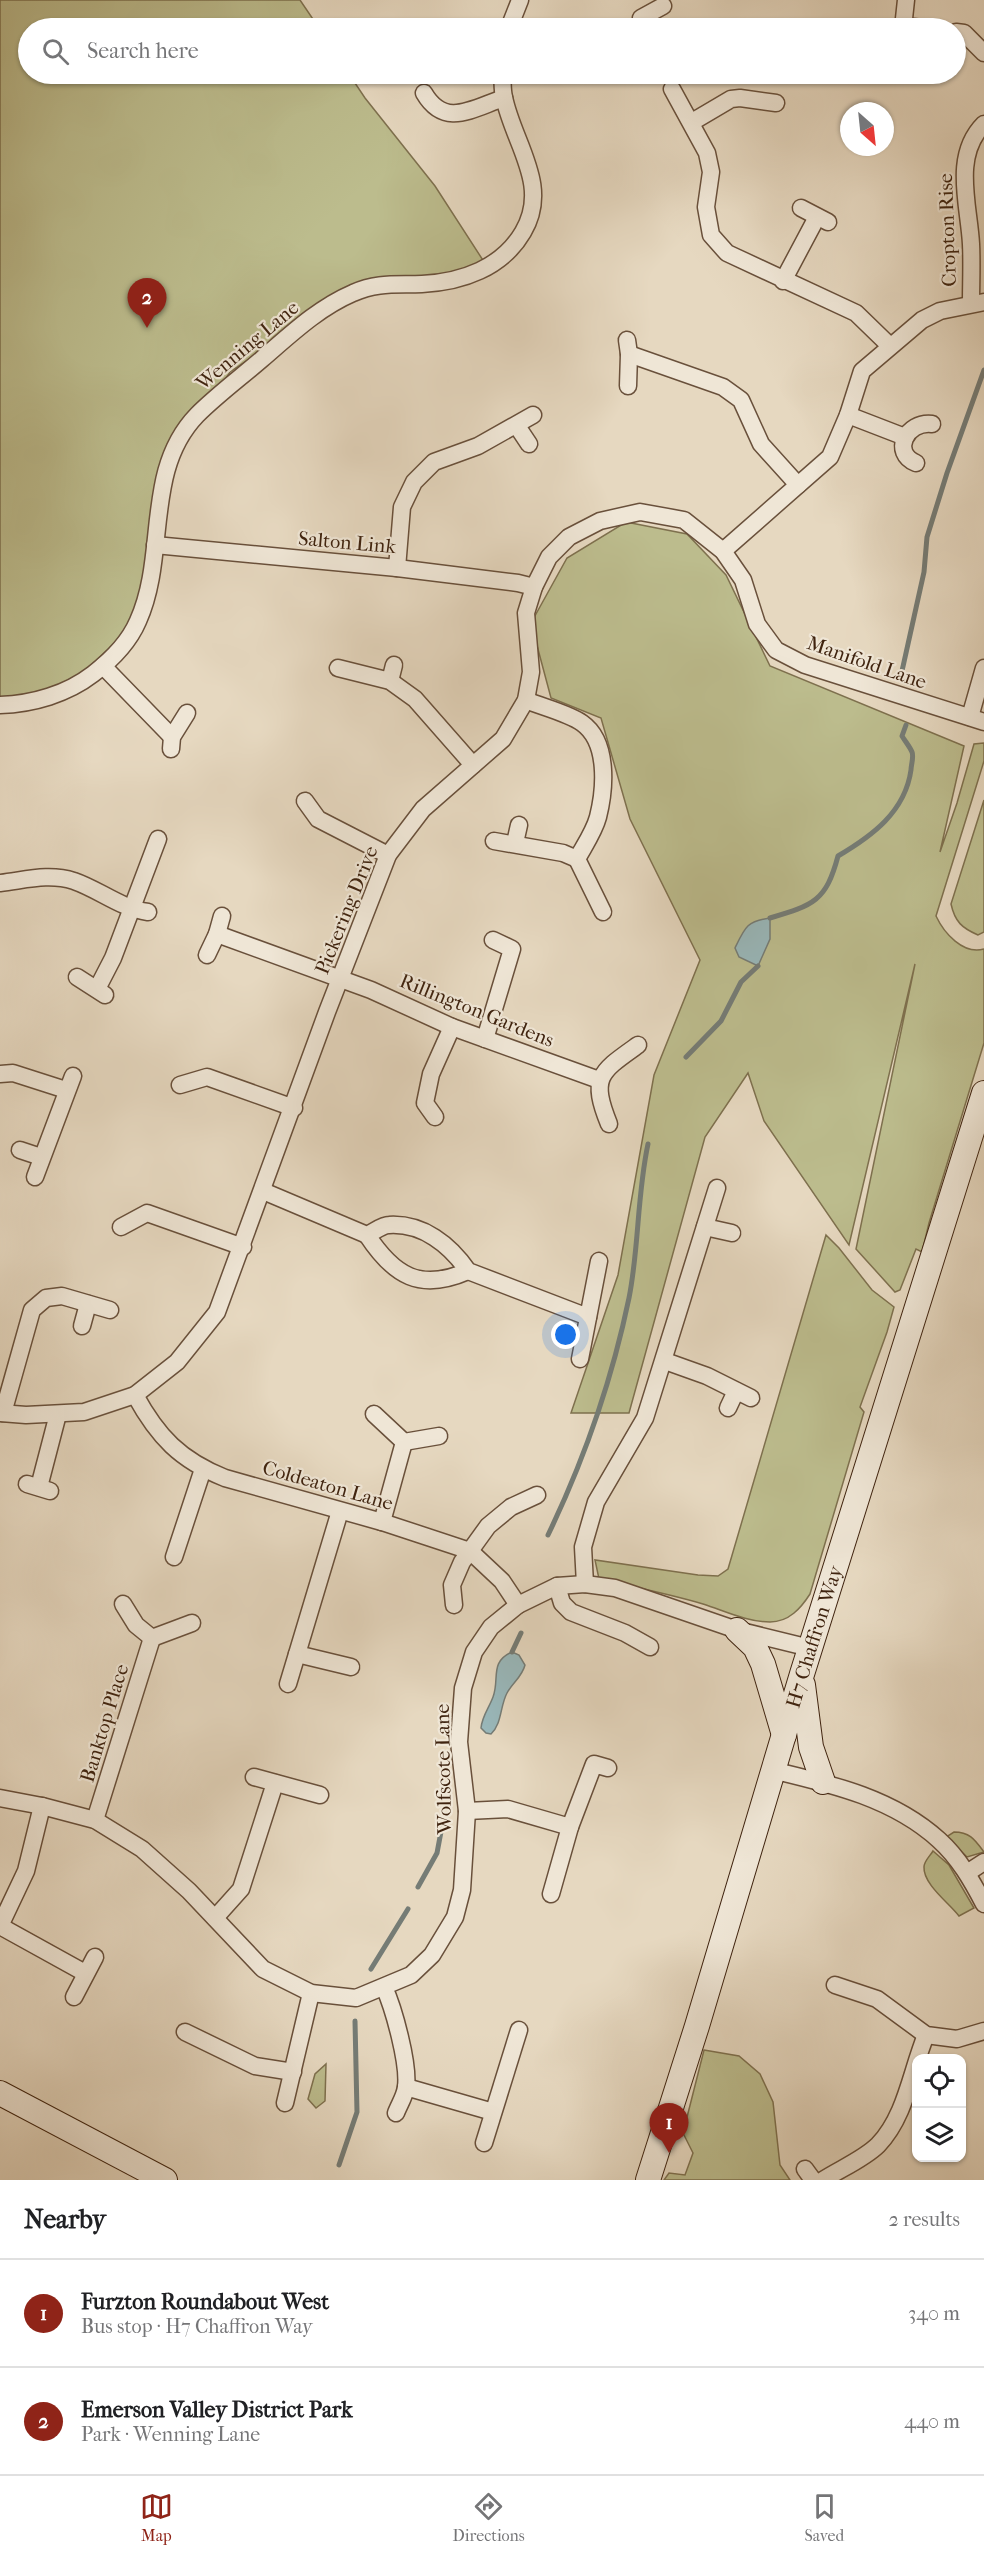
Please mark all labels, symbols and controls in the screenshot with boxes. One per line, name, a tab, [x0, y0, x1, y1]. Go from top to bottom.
search box	[18, 18, 966, 84]
icon: search	[39, 35, 72, 68]
text: Search here	[87, 38, 199, 64]
north arrow	[840, 102, 894, 156]
street label: Cropton Rise	[934, 173, 961, 287]
pin: 2	[128, 278, 166, 328]
street label: Wenning Lane	[191, 296, 303, 396]
street label: Salton Link	[297, 527, 397, 558]
street label: Manifold Lane	[804, 631, 930, 694]
street label: Pickering Drive	[310, 843, 383, 978]
street label: Rillington Gardens	[396, 969, 557, 1052]
your location	[551, 1320, 580, 1349]
street label: Coldeaton Lane	[260, 1456, 396, 1515]
street label: H7 Chaffron Way	[782, 1562, 848, 1711]
street label: Banktop Place	[76, 1661, 133, 1785]
street label: Wolfscote Lane	[431, 1703, 456, 1836]
map controls	[912, 2054, 966, 2162]
button: locate	[912, 2054, 966, 2108]
pin: 1	[650, 2104, 688, 2153]
button: layers	[912, 2108, 966, 2162]
text: Nearby	[24, 2204, 106, 2235]
text: 2 results	[889, 2208, 960, 2231]
text: Furzton Roundabout West	[81, 2289, 329, 2315]
text: 1	[40, 2302, 47, 2325]
text: 340 m	[908, 2302, 960, 2325]
text: Bus stop · H7 Chaffron Way	[81, 2315, 313, 2338]
text: Emerson Valley District Park	[81, 2397, 353, 2423]
text: 2	[38, 2410, 49, 2433]
text: 440 m	[904, 2410, 960, 2433]
text: Park · Wenning Lane	[81, 2423, 260, 2446]
tab: Map	[140, 2490, 173, 2545]
tab: Directions	[453, 2490, 525, 2545]
tab: Saved	[804, 2490, 844, 2545]

